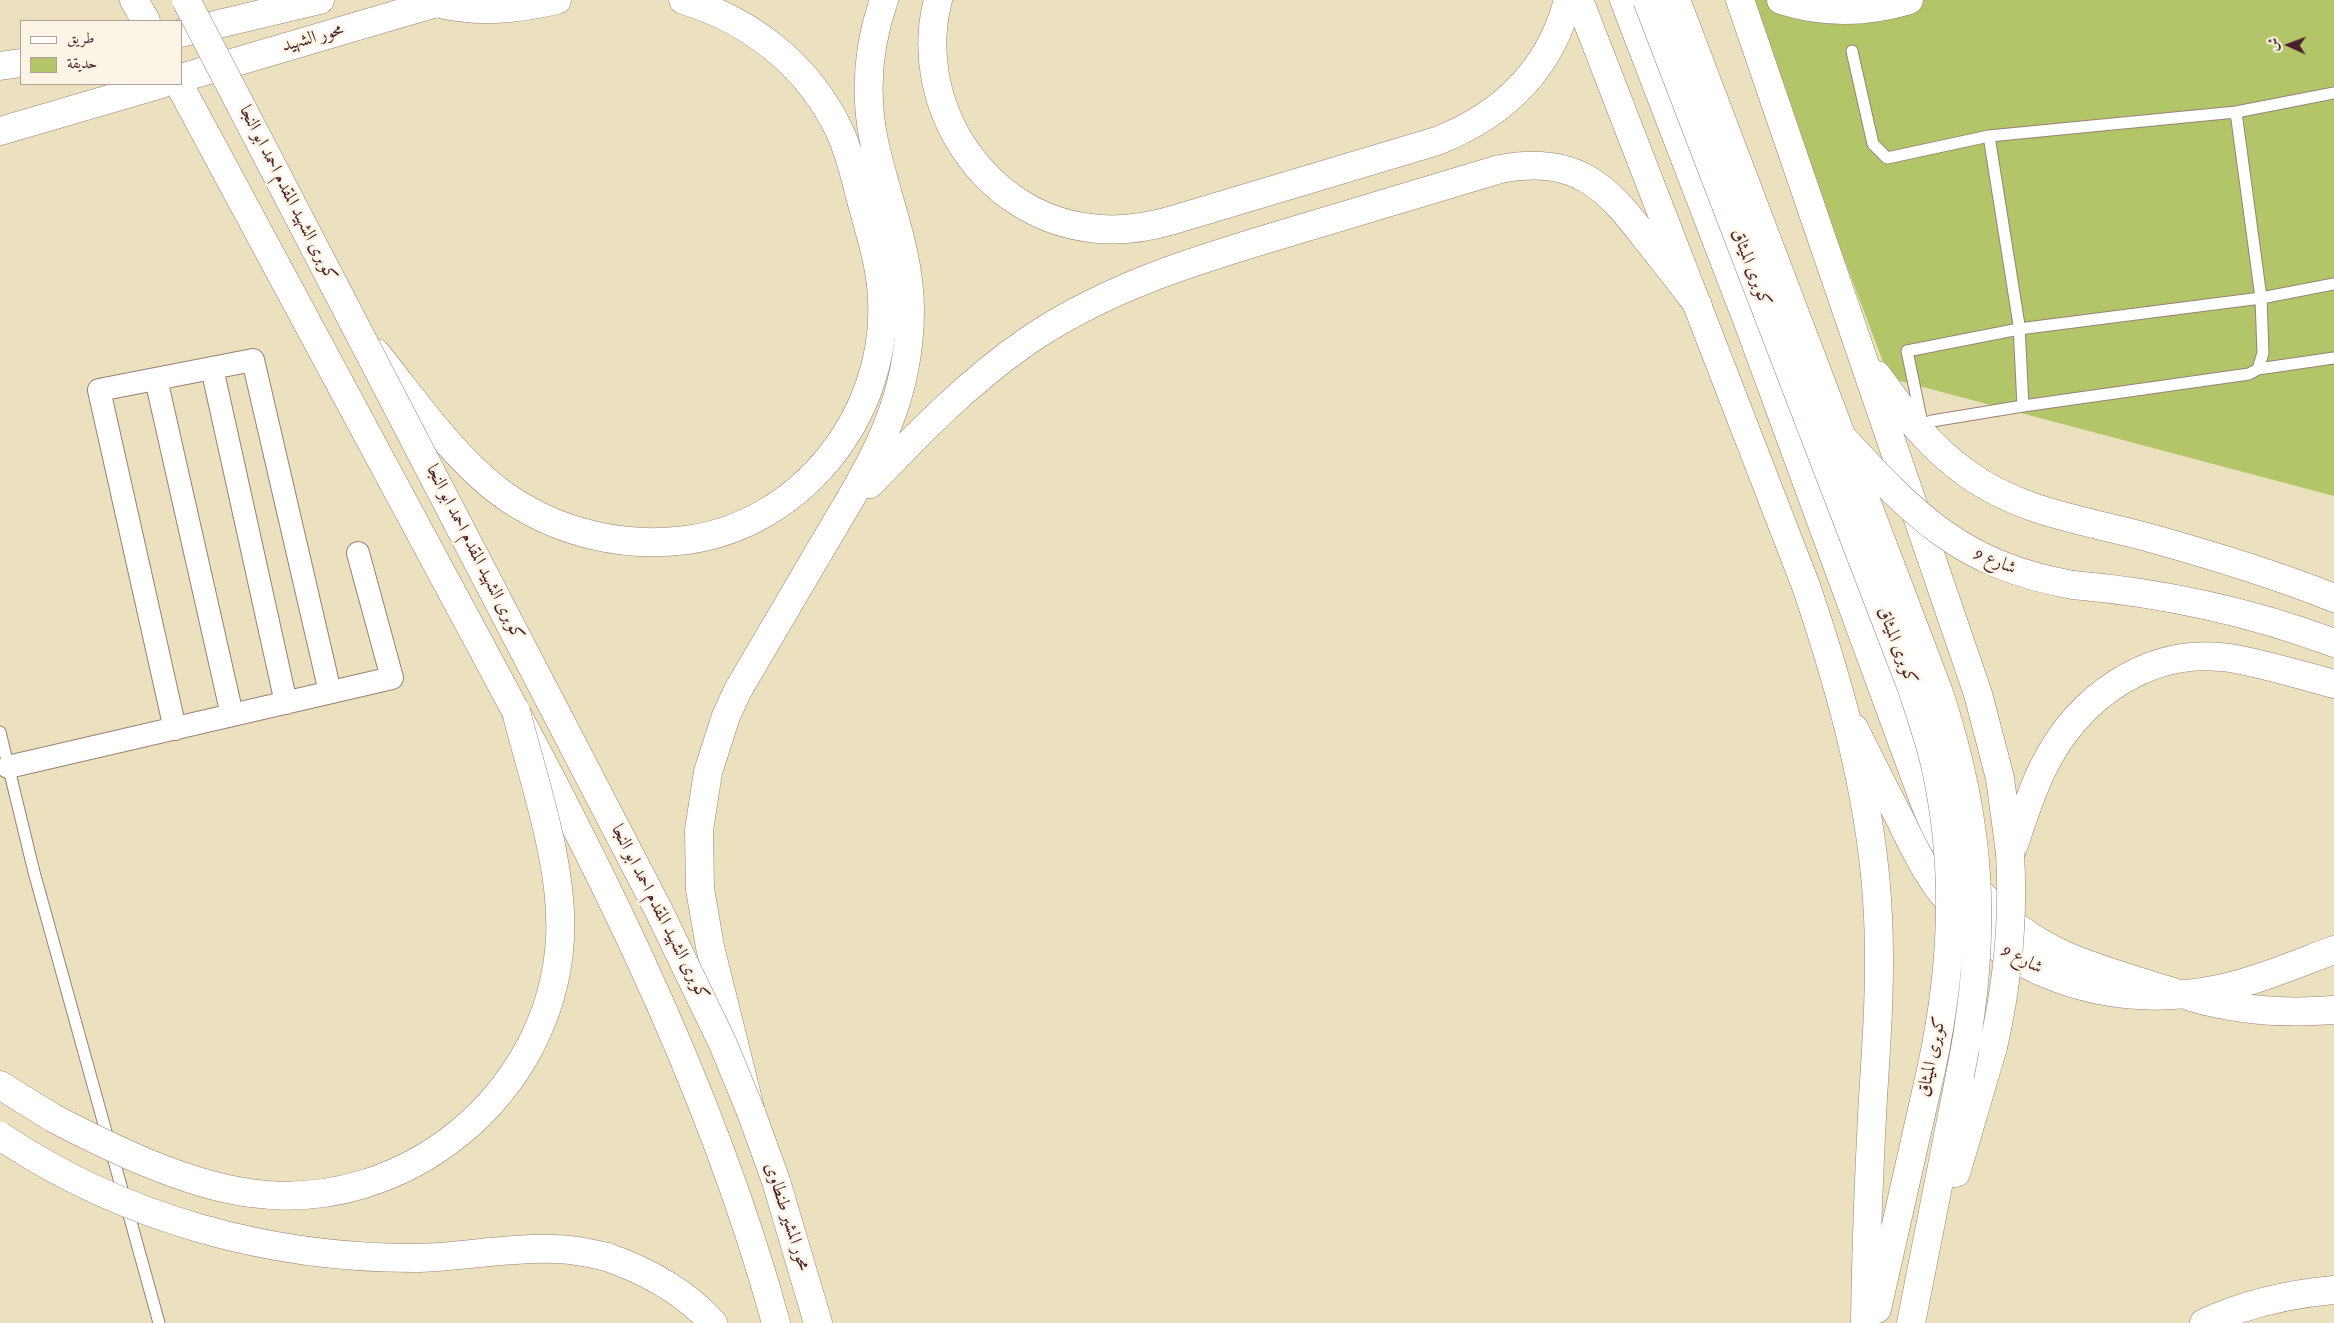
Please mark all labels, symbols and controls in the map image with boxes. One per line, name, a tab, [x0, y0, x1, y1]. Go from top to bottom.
legend	[20, 20, 182, 85]
street label: محور الشهيد	[280, 20, 346, 58]
north arrow	[2264, 20, 2314, 70]
text: طريق	[67, 29, 94, 48]
text: ش	[2265, 37, 2283, 52]
text: حديقة	[67, 54, 97, 73]
street label: كوبرى الشهيد المقدم احمد ابو النجا	[233, 102, 341, 286]
street label: كوبرى الميثاق	[1725, 226, 1775, 310]
street label: كوبرى الشهيد المقدم احمد ابو النجا	[420, 461, 528, 645]
street label: شارع 9	[1971, 543, 2019, 581]
street label: كوبرى الميثاق	[1871, 604, 1921, 688]
street label: كوبرى الشهيد المقدم احمد ابو النجا	[605, 821, 713, 1005]
street label: شارع 9	[1998, 940, 2046, 980]
street label: كوبرى الميثاق	[1914, 1015, 1952, 1099]
street label: محور المشير طنطاوى	[758, 1160, 814, 1274]

